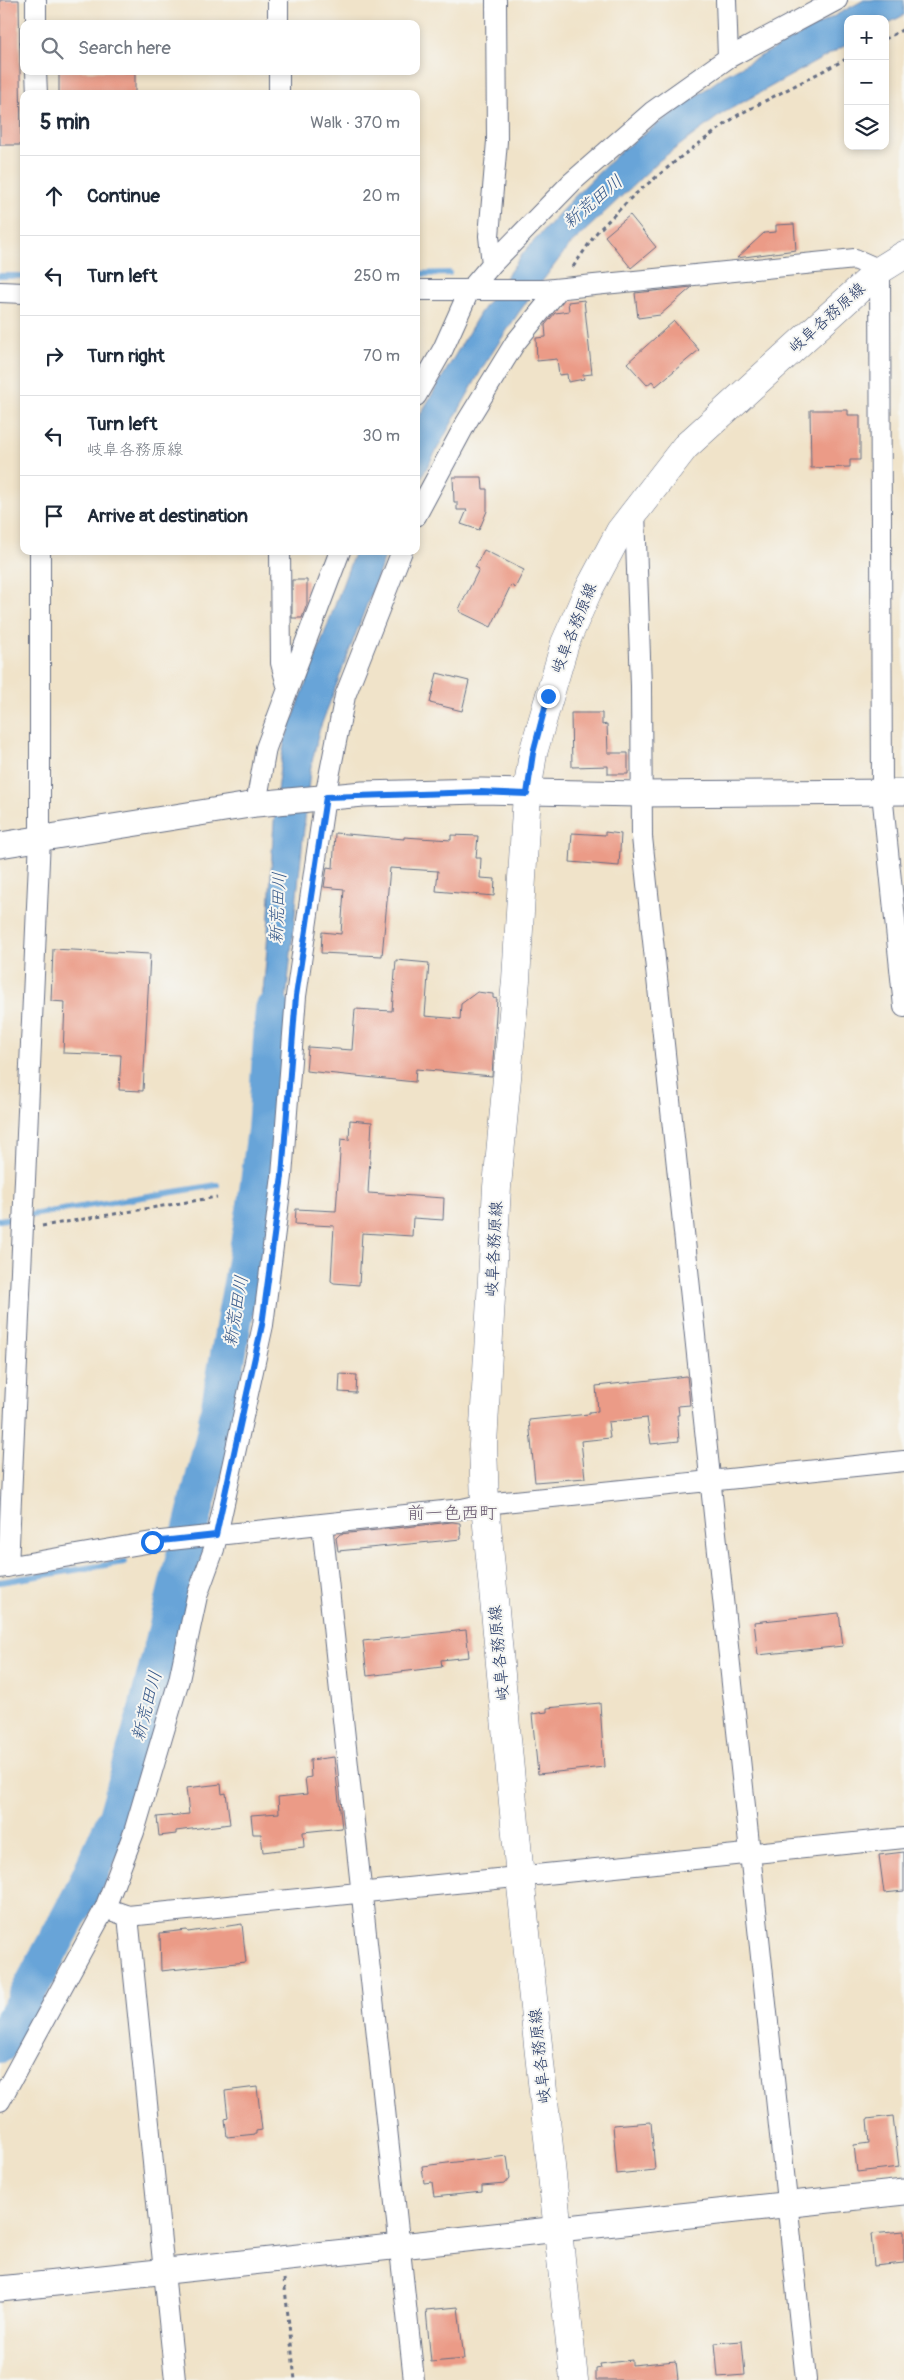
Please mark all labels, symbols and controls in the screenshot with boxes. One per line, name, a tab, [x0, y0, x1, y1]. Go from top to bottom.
map controls	[844, 15, 889, 150]
button: +	[844, 15, 889, 60]
search box	[20, 20, 420, 75]
icon: search	[38, 34, 66, 62]
text: Search here	[78, 36, 171, 60]
button: −	[844, 60, 889, 105]
button: layers	[844, 105, 889, 150]
text: 5 min	[40, 109, 90, 136]
text: Walk · 370 m	[310, 113, 400, 133]
water label: 新荒田川	[558, 170, 628, 234]
icon: ahead	[40, 182, 68, 210]
text: Continue	[87, 184, 160, 208]
text: 20 m	[362, 186, 400, 206]
icon: left	[40, 262, 68, 290]
text: Turn left	[87, 264, 157, 288]
text: 250 m	[354, 266, 400, 286]
street label: 岐阜各務原線	[785, 278, 869, 358]
icon: right	[40, 342, 68, 370]
text: Turn right	[87, 344, 165, 368]
text: 70 m	[363, 346, 400, 366]
text: Turn left	[87, 412, 157, 436]
icon: left	[40, 422, 68, 450]
text: 30 m	[362, 426, 400, 446]
text: 岐阜各務原線	[87, 440, 183, 460]
icon: arrive	[40, 502, 68, 530]
text: Arrive at destination	[87, 504, 248, 528]
street label: 岐阜各務原線	[547, 580, 601, 676]
route end	[537, 685, 560, 708]
water label: 新荒田川	[265, 871, 291, 945]
street label: 岐阜各務原線	[482, 1201, 506, 1297]
water label: 新荒田川	[218, 1274, 254, 1348]
district label: 前一色西町	[407, 1502, 497, 1525]
route start	[141, 1531, 164, 1554]
street label: 岐阜各務原線	[485, 1604, 513, 1702]
water label: 新荒田川	[127, 1668, 167, 1744]
street label: 岐阜各務原線	[525, 2007, 555, 2105]

